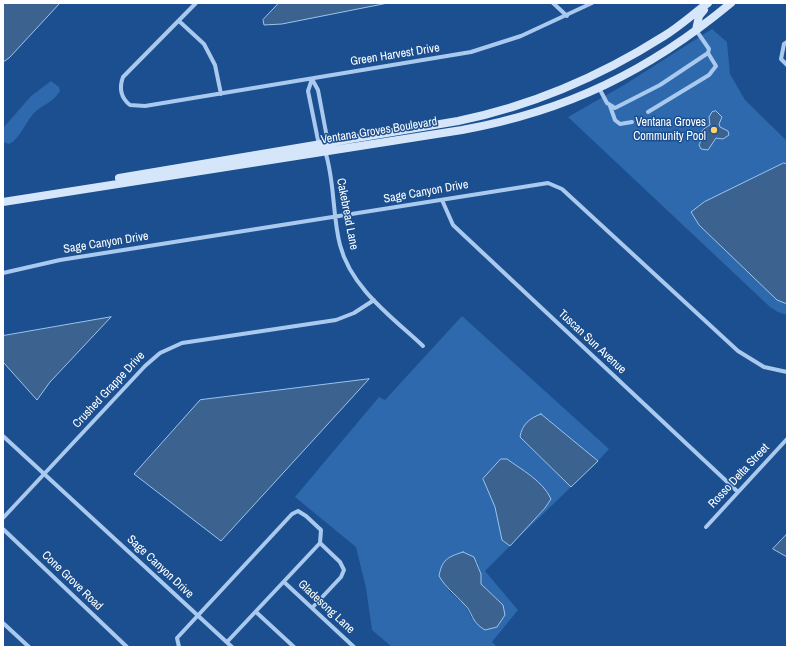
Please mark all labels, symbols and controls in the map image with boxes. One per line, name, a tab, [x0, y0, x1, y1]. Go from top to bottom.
street label: Green Harvest Drive	[349, 41, 441, 69]
street label: Ventana Groves Boulevard	[320, 115, 438, 147]
place label: Ventana Groves Community Pool	[633, 116, 706, 144]
marker: Ventana Groves Community Pool	[709, 125, 719, 135]
street label: Cakebread Lane	[333, 177, 361, 251]
street label: Sage Canyon Drive	[382, 177, 470, 207]
street label: Sage Canyon Drive	[62, 229, 150, 257]
street label: Tuscan Sun Avenue	[555, 307, 629, 377]
street label: Crushed Grappe Drive	[70, 349, 148, 431]
street label: Rosso Delta Street	[706, 441, 772, 511]
street label: Sage Canyon Drive	[124, 532, 196, 602]
street label: Cone Grove Road	[38, 548, 106, 614]
street label: Gladesong Lane	[295, 577, 357, 637]

